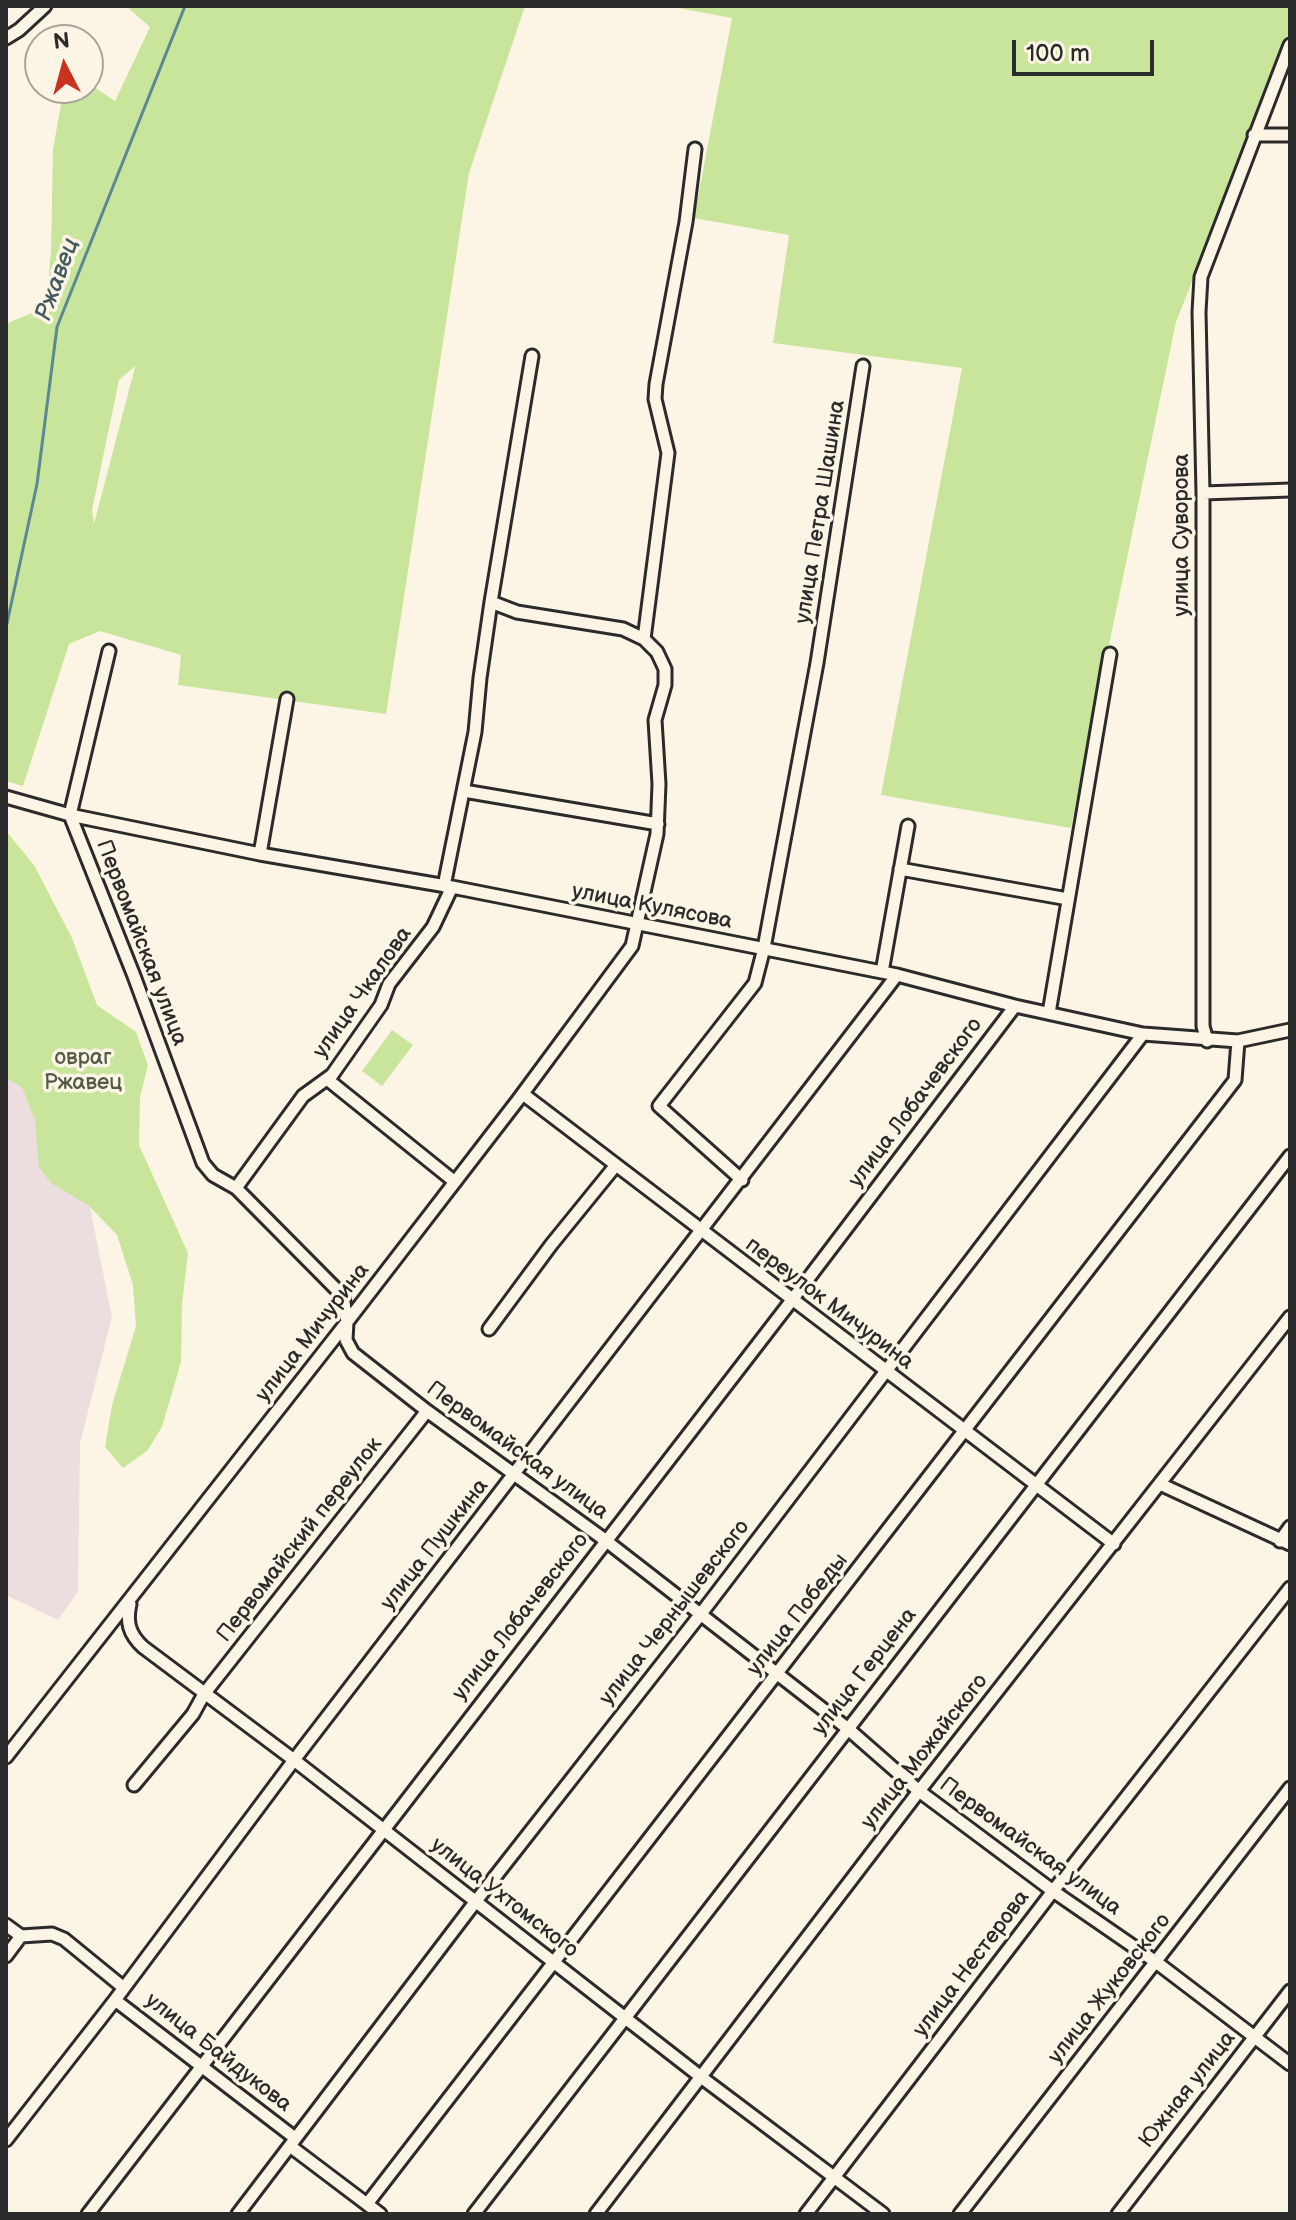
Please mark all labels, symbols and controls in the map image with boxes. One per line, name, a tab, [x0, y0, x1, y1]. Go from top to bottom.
north arrow	[24, 24, 104, 104]
scale bar	[1016, 24, 1158, 74]
text: N	[52, 27, 71, 56]
text: 100 m	[1026, 39, 1090, 68]
water label: Ржавец	[30, 235, 86, 325]
street label: улица Петра Шашина	[790, 398, 852, 626]
street label: улица Суворова	[1169, 453, 1195, 617]
street label: Первомайская улица	[90, 836, 192, 1050]
street label: улица Кулясова	[570, 879, 734, 935]
street label: улица Чкалова	[308, 922, 418, 1064]
street label: улица Лобачевского	[844, 1013, 988, 1193]
park label: овраг Ржавец	[44, 1045, 122, 1096]
street label: переулок Мичурина	[740, 1232, 918, 1376]
street label: улица Мичурина	[251, 1258, 375, 1408]
street label: Первомайская улица	[421, 1376, 613, 1526]
street label: Первомайский переулок	[212, 1432, 388, 1648]
street label: улица Пушкина	[375, 1474, 495, 1616]
street label: улица Чернышевского	[594, 1515, 756, 1711]
street label: улица Лобачевского	[447, 1528, 595, 1706]
street label: улица Победы	[742, 1548, 854, 1682]
street label: улица Герцена	[807, 1603, 923, 1741]
street label: улица Можайского	[856, 1669, 994, 1835]
street label: Первомайская улица	[934, 1772, 1126, 1922]
street label: улица Ухтомского	[425, 1832, 583, 1964]
street label: улица Нестерова	[908, 1885, 1036, 2043]
street label: улица Жуковского	[1043, 1908, 1177, 2070]
street label: улица Байдукова	[140, 1988, 296, 2118]
street label: Южная улица	[1134, 2026, 1242, 2154]

